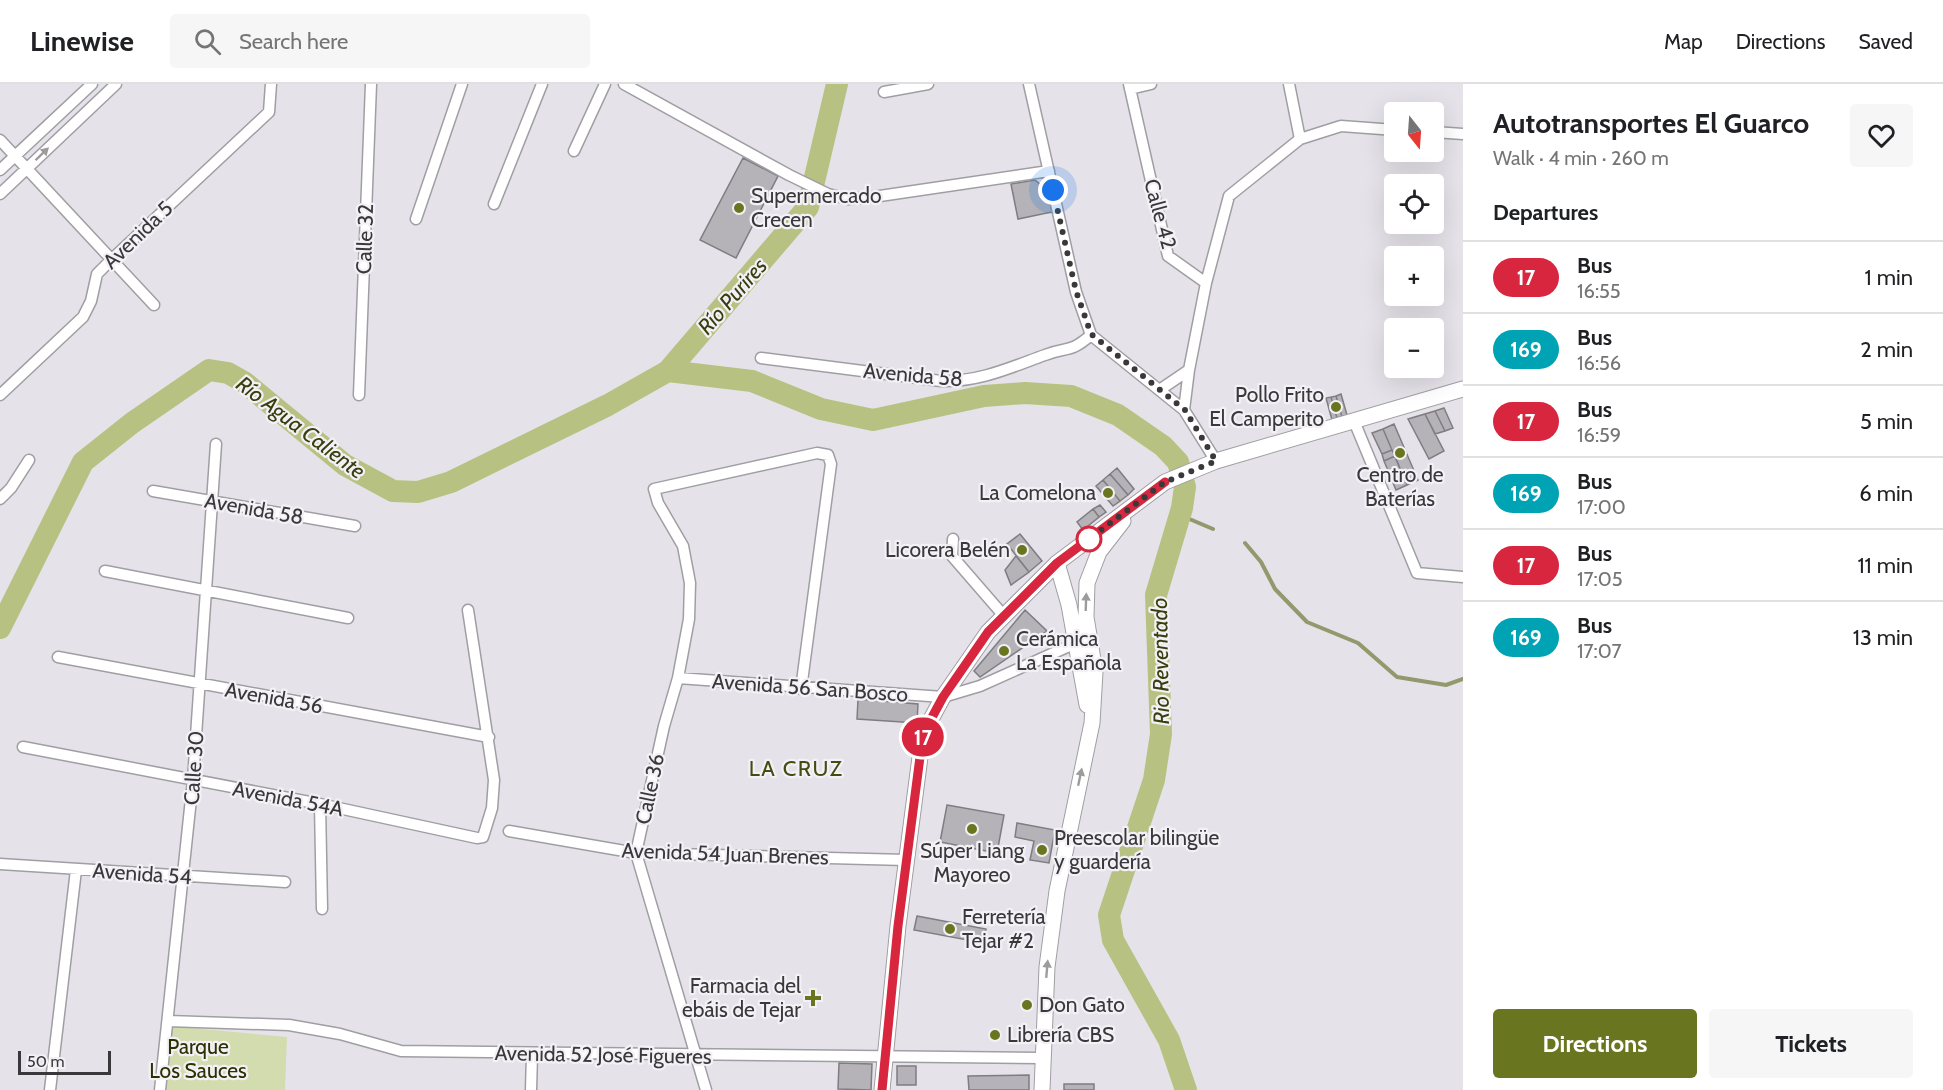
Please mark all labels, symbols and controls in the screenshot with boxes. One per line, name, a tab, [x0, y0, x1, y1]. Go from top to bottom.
search box	[170, 14, 590, 68]
text: Linewise	[30, 24, 134, 58]
icon: search	[191, 25, 224, 58]
text: Search here	[239, 28, 348, 55]
text: Map	[1664, 29, 1703, 54]
text: Directions	[1736, 29, 1825, 54]
text: Saved	[1858, 29, 1913, 54]
north arrow	[1384, 102, 1444, 162]
map controls	[1384, 102, 1444, 378]
button: heart	[1850, 104, 1913, 167]
text: Autotransportes El Guarco	[1493, 106, 1809, 140]
text: Walk · 4 min · 260 m	[1493, 146, 1669, 170]
one-way arrow	[35, 147, 50, 161]
button: locate	[1384, 174, 1444, 234]
your location	[1038, 175, 1068, 205]
street label: Calle 42	[1139, 176, 1182, 252]
place label: Supermercado Crecen	[751, 183, 882, 232]
street label: Avenida 5	[98, 195, 178, 274]
text: Departures	[1493, 199, 1598, 226]
marker: Supermercado Crecen	[732, 201, 746, 215]
street label: Calle 32	[351, 203, 378, 275]
button: +	[1384, 246, 1444, 306]
water label: Río Purires	[692, 252, 773, 340]
text: Bus	[1577, 252, 1612, 279]
text: 1 min	[1865, 264, 1913, 291]
text: 17	[1517, 265, 1535, 290]
text: 16:55	[1577, 279, 1621, 303]
button: −	[1384, 318, 1444, 378]
text: Bus	[1577, 324, 1612, 351]
text: 2 min	[1860, 336, 1913, 363]
text: 169	[1510, 337, 1542, 362]
text: 16:56	[1577, 351, 1621, 375]
street label: Avenida 58	[862, 358, 964, 391]
water label: Río Agua Caliente	[231, 370, 371, 485]
place label: Pollo Frito El Camperito	[1209, 382, 1324, 431]
text: Bus	[1577, 396, 1612, 423]
marker: Pollo Frito El Camperito	[1329, 400, 1343, 414]
text: 5 min	[1860, 408, 1913, 435]
text: 17	[1517, 409, 1535, 434]
text: 16:59	[1577, 423, 1621, 447]
marker: Centro de Baterías	[1393, 446, 1407, 460]
place label: Centro de Baterías	[1356, 462, 1444, 511]
text: Bus	[1577, 468, 1612, 495]
place label: La Comelona	[979, 480, 1096, 505]
text: 6 min	[1859, 480, 1913, 507]
text: 169	[1510, 481, 1542, 506]
marker: La Comelona	[1101, 486, 1115, 500]
street label: Avenida 58	[203, 488, 305, 529]
text: 17:00	[1577, 495, 1626, 519]
unlabelled marker	[1076, 526, 1102, 552]
place label: Licorera Belén	[885, 537, 1010, 562]
text: Bus	[1577, 540, 1612, 567]
marker: Licorera Belén	[1015, 543, 1029, 557]
text: 11 min	[1857, 552, 1913, 579]
text: 17	[1517, 553, 1535, 578]
text: 17:05	[1577, 567, 1623, 591]
one-way arrow	[1082, 593, 1091, 612]
water label: Rio Reventado	[1146, 597, 1175, 725]
text: Bus	[1577, 612, 1612, 639]
text: 13 min	[1853, 624, 1913, 651]
text: 169	[1510, 625, 1542, 650]
place label: Cerámica La Española	[1016, 626, 1122, 675]
text: 17:07	[1577, 639, 1622, 663]
marker: Cerámica La Española	[997, 644, 1011, 658]
street label: Avenida 56 San Bosco	[711, 668, 909, 707]
street label: Avenida 56	[223, 677, 325, 718]
line badge: 17	[896, 718, 950, 756]
text: 17	[914, 725, 932, 750]
street label: Calle 30	[178, 730, 209, 806]
street label: Calle 36	[630, 751, 669, 827]
district label: LA CRUZ	[749, 755, 843, 782]
one-way arrow	[1076, 767, 1086, 786]
street label: Avenida 54A	[231, 776, 346, 821]
marker: Súper Liang Mayoreo	[965, 822, 979, 836]
place label: Preescolar bilingüe y guardería	[1054, 825, 1219, 874]
street label: Avenida 54 Juan Brenes	[621, 837, 829, 870]
place label: Súper Liang Mayoreo	[920, 838, 1025, 887]
marker: Preescolar bilingüe y guardería	[1035, 843, 1049, 857]
street label: Avenida 54	[92, 858, 192, 889]
place label: Ferretería Tejar #2	[962, 904, 1045, 954]
marker: Ferretería Tejar #2	[943, 922, 957, 936]
one-way arrow	[1042, 959, 1052, 978]
place label: Farmacia del ebáis de Tejar	[682, 973, 801, 1023]
marker: Farmacia del ebáis de Tejar	[806, 991, 820, 1005]
place label: Don Gato	[1039, 992, 1125, 1017]
marker: Don Gato	[1020, 998, 1034, 1012]
button: Directions	[1493, 1009, 1697, 1078]
button: Tickets	[1709, 1009, 1913, 1078]
place label: Librería CBS	[1007, 1022, 1114, 1047]
marker: Librería CBS	[988, 1028, 1002, 1042]
park label: Parque Los Sauces	[149, 1034, 247, 1083]
street label: Avenida 52 José Figueres	[494, 1040, 712, 1069]
scale bar	[18, 1048, 111, 1076]
text: 50 m	[27, 1052, 64, 1071]

